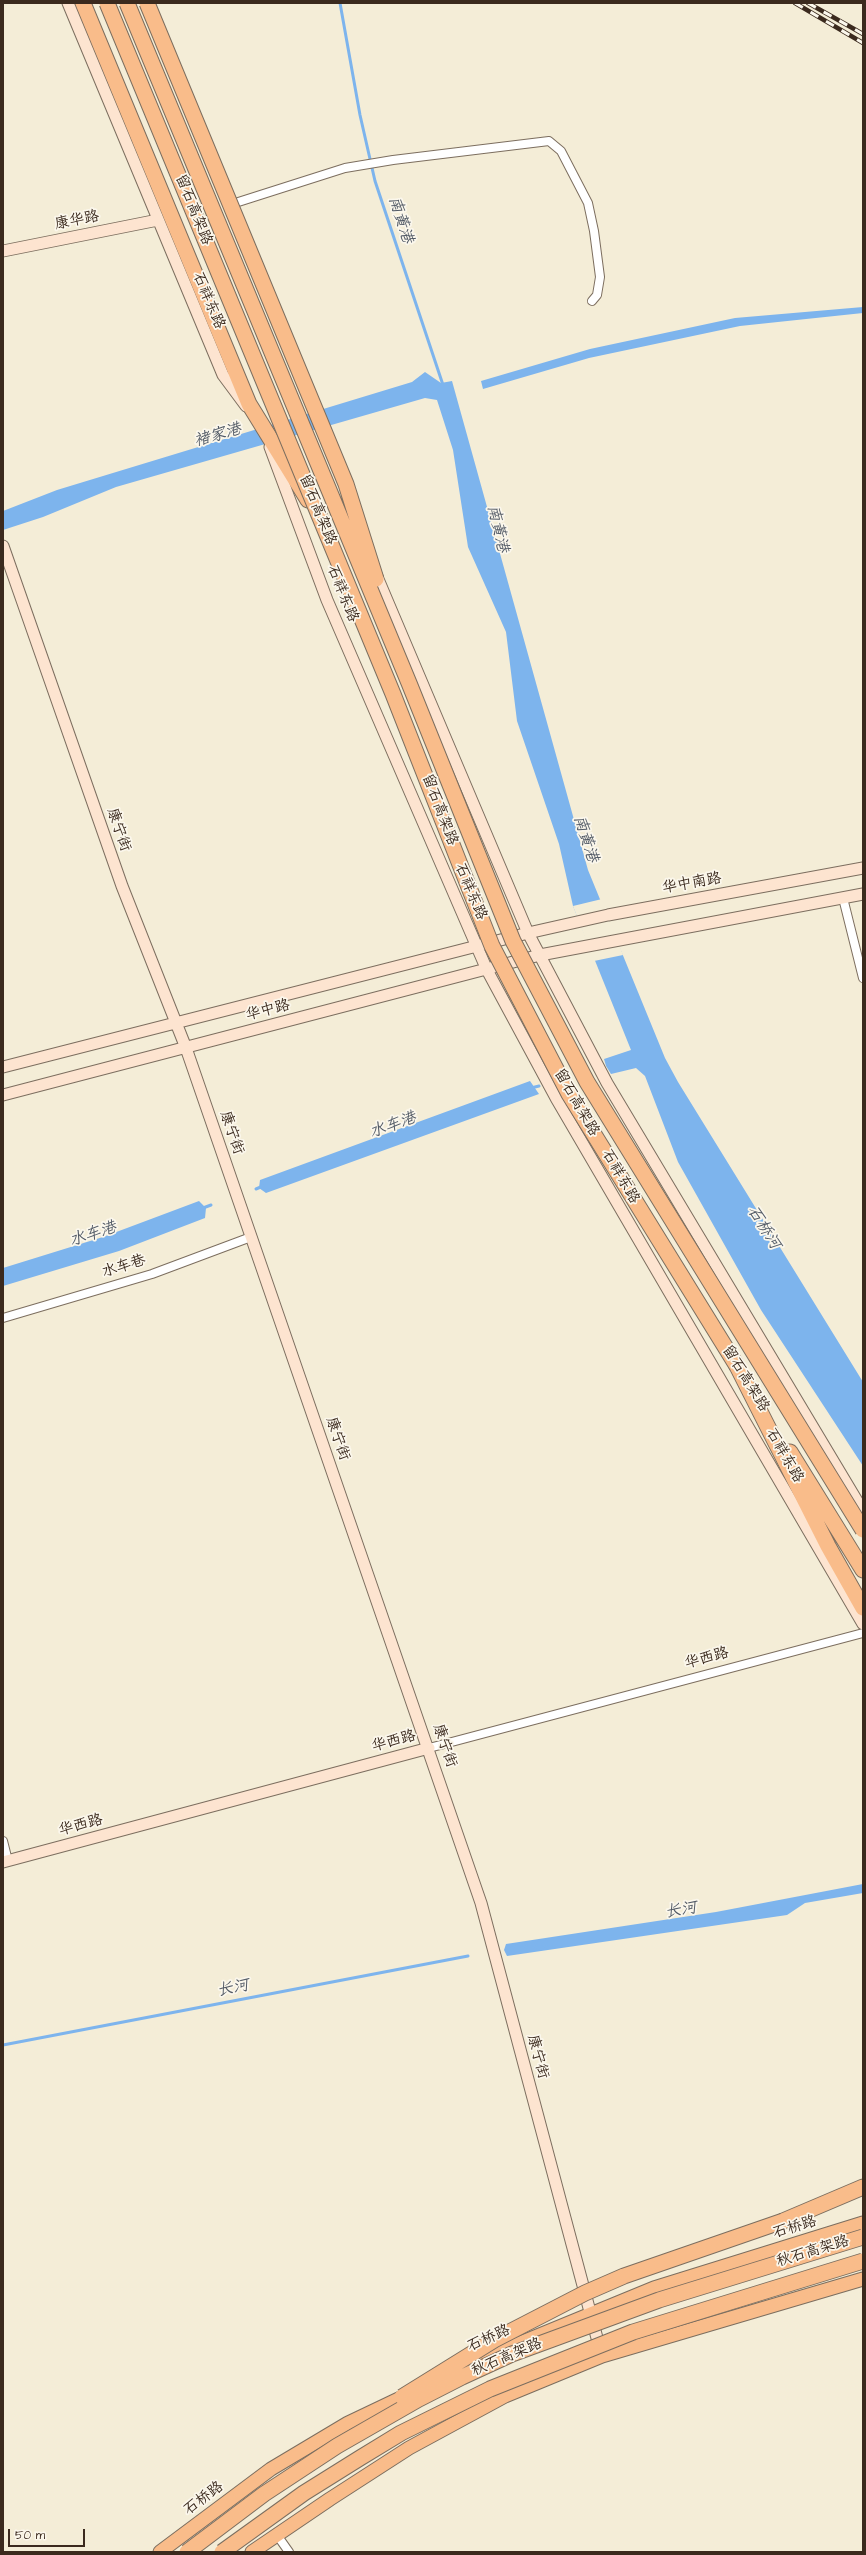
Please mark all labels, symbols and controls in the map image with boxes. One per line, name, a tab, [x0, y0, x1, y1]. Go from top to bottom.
street label: 留石高架路	[171, 172, 215, 248]
water label: 南黄港	[383, 194, 417, 246]
street label: 康华路	[53, 208, 101, 234]
street label: 石祥东路	[188, 270, 228, 332]
water label: 褚家港	[192, 420, 244, 452]
street label: 留石高架路	[295, 472, 339, 548]
water label: 南黄港	[482, 503, 512, 555]
street label: 石祥东路	[322, 563, 362, 625]
street label: 留石高架路	[417, 772, 461, 848]
street label: 康宁街	[102, 806, 134, 854]
water label: 南黄港	[568, 813, 602, 865]
street label: 石祥东路	[450, 861, 490, 923]
street label: 华中南路	[661, 870, 723, 898]
street label: 华中路	[244, 997, 292, 1025]
street label: 留石高架路	[549, 1066, 603, 1140]
street label: 康宁街	[215, 1109, 247, 1157]
water label: 水车港	[367, 1109, 419, 1143]
street label: 石祥东路	[597, 1147, 643, 1207]
water label: 石桥河	[742, 1203, 784, 1253]
water label: 水车港	[67, 1218, 119, 1252]
street label: 水车巷	[100, 1252, 148, 1282]
street label: 留石高架路	[717, 1342, 773, 1416]
street label: 康宁街	[321, 1415, 353, 1463]
street label: 石祥东路	[761, 1426, 807, 1486]
street label: 华西路	[683, 1644, 731, 1674]
street label: 康宁街	[428, 1722, 460, 1770]
street label: 华西路	[370, 1727, 418, 1757]
street label: 华西路	[57, 1811, 105, 1841]
water label: 长河	[664, 1899, 698, 1923]
water label: 长河	[215, 1977, 251, 2001]
street label: 康宁街	[522, 2033, 552, 2081]
street label: 石桥路	[771, 2213, 819, 2243]
street label: 秋石高架路	[775, 2232, 851, 2272]
street label: 石桥路	[465, 2322, 513, 2356]
street label: 秋石高架路	[469, 2335, 545, 2381]
street label: 石桥路	[181, 2478, 227, 2520]
scale bar	[10, 2521, 87, 2547]
text: 50 m	[15, 2527, 45, 2544]

